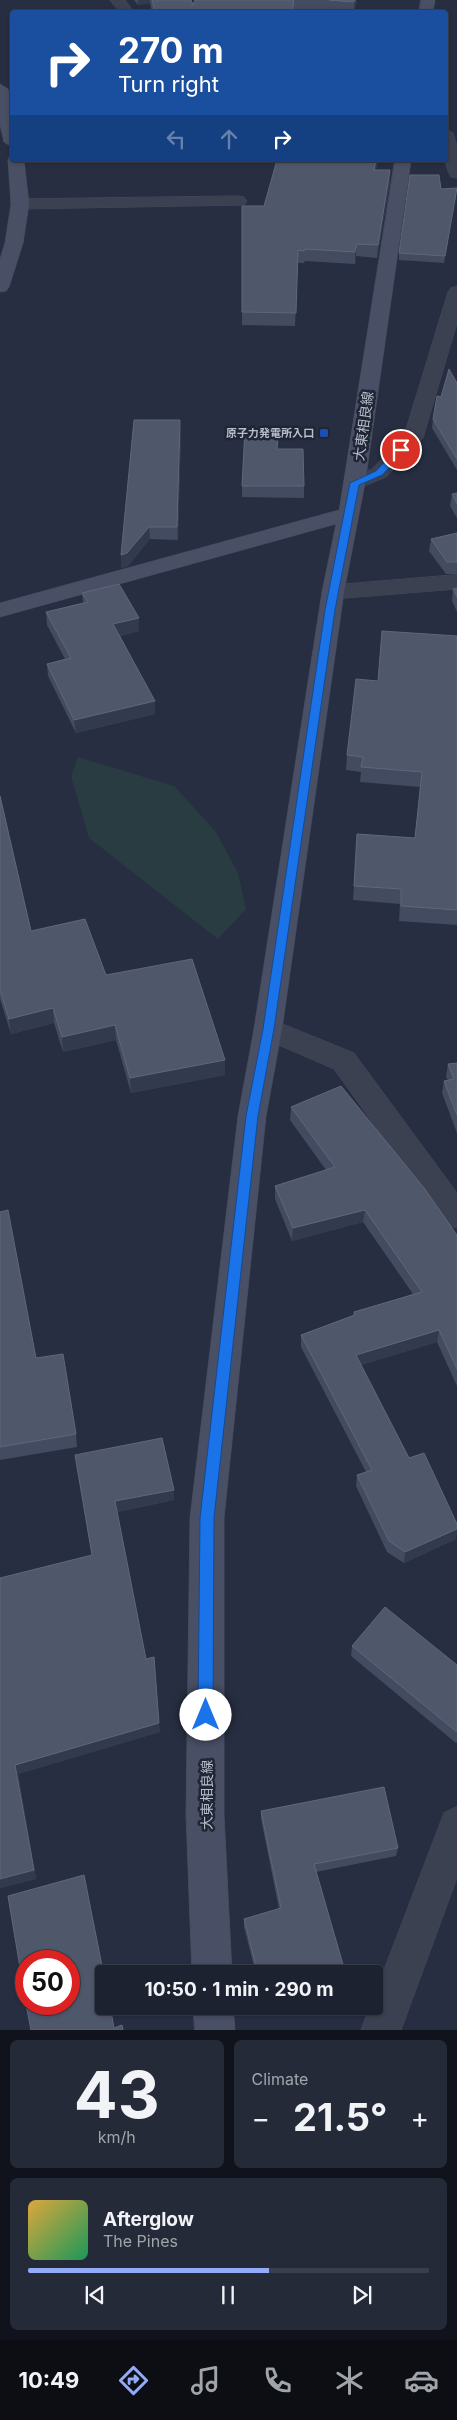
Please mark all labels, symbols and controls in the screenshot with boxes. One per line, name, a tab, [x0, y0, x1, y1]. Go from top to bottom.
text: 270 m	[118, 29, 224, 71]
icon: right	[35, 30, 100, 95]
text: Turn right	[118, 71, 219, 97]
icon: left	[162, 125, 190, 153]
icon: ahead	[215, 125, 243, 153]
icon: right	[268, 125, 296, 153]
street label: 大東相良線	[350, 390, 376, 462]
place label: 原子力発電所入口	[226, 426, 314, 440]
marker: 原子力発電所入口	[318, 427, 330, 439]
pin	[380, 429, 422, 471]
icon: arrive	[387, 436, 415, 464]
position arrow	[179, 1688, 231, 1740]
street label: 大東相良線	[198, 1760, 215, 1830]
speed limit sign: 50	[15, 1950, 80, 2015]
text: 10:50 · 1 min · 290 m	[145, 1978, 333, 2001]
text: 43	[74, 2055, 160, 2134]
text: Climate	[252, 2069, 308, 2089]
text: 21.5°	[293, 2094, 387, 2140]
text: −	[252, 2101, 270, 2135]
text: +	[410, 2101, 429, 2135]
text: km/h	[98, 2127, 136, 2147]
text: Afterglow	[103, 2208, 194, 2231]
text: The Pines	[103, 2231, 178, 2251]
icon: previous	[81, 2281, 109, 2309]
icon: pause	[214, 2281, 242, 2309]
icon: next	[348, 2281, 376, 2309]
icon: directions	[116, 2363, 151, 2398]
icon: music	[188, 2363, 223, 2398]
icon: phone	[260, 2363, 295, 2398]
icon: climate	[332, 2363, 367, 2398]
icon: car	[404, 2363, 439, 2398]
text: 10:49	[18, 2367, 79, 2393]

